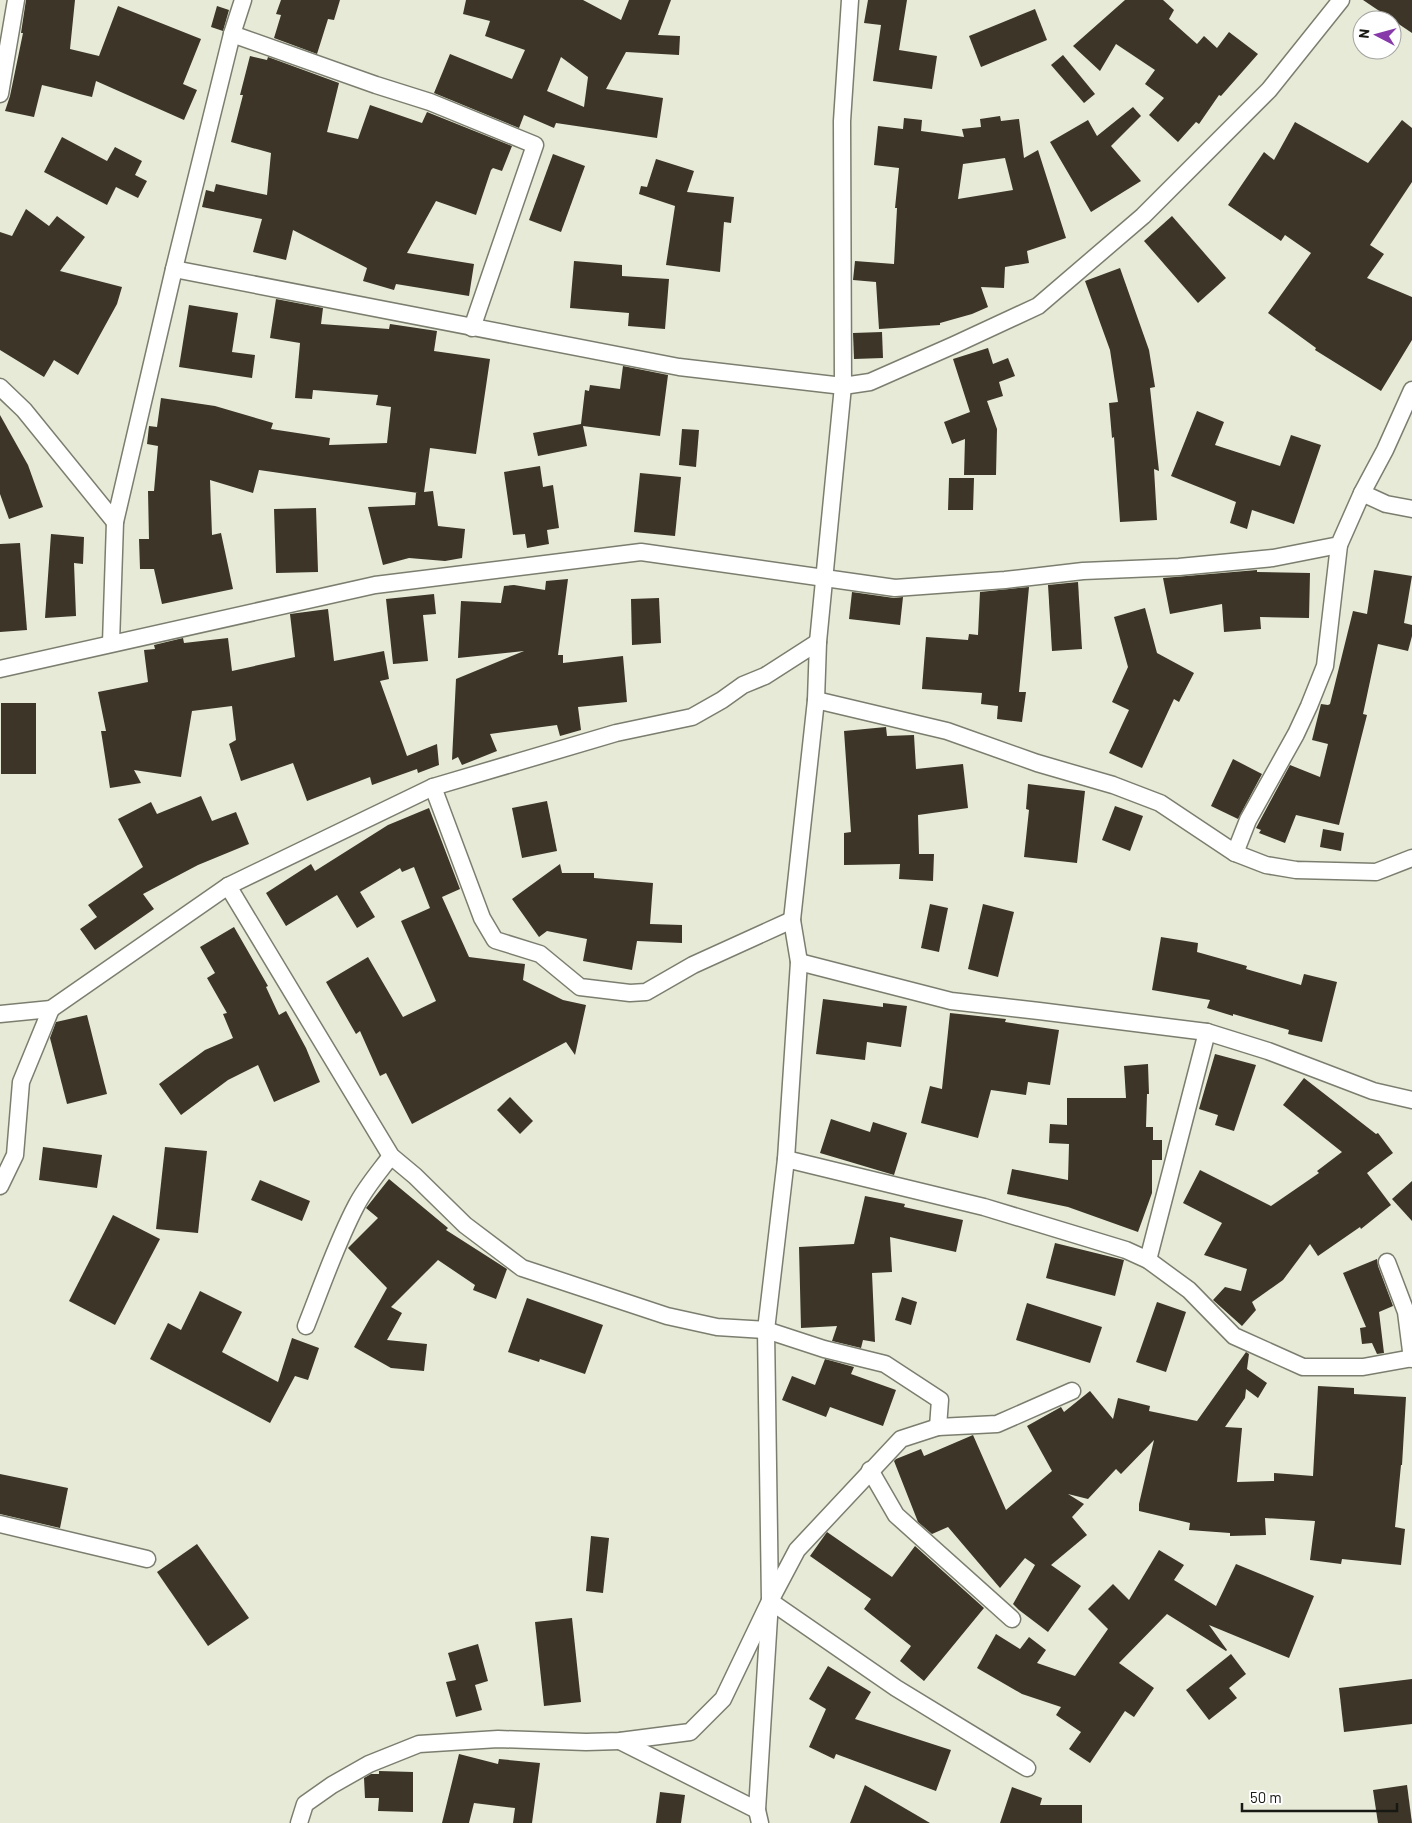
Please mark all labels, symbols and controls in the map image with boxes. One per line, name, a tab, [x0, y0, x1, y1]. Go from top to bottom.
north arrow	[1352, 10, 1402, 60]
text: N	[1355, 28, 1373, 39]
scale bar	[1242, 1780, 1397, 1812]
text: 50 m	[1250, 1788, 1282, 1806]

